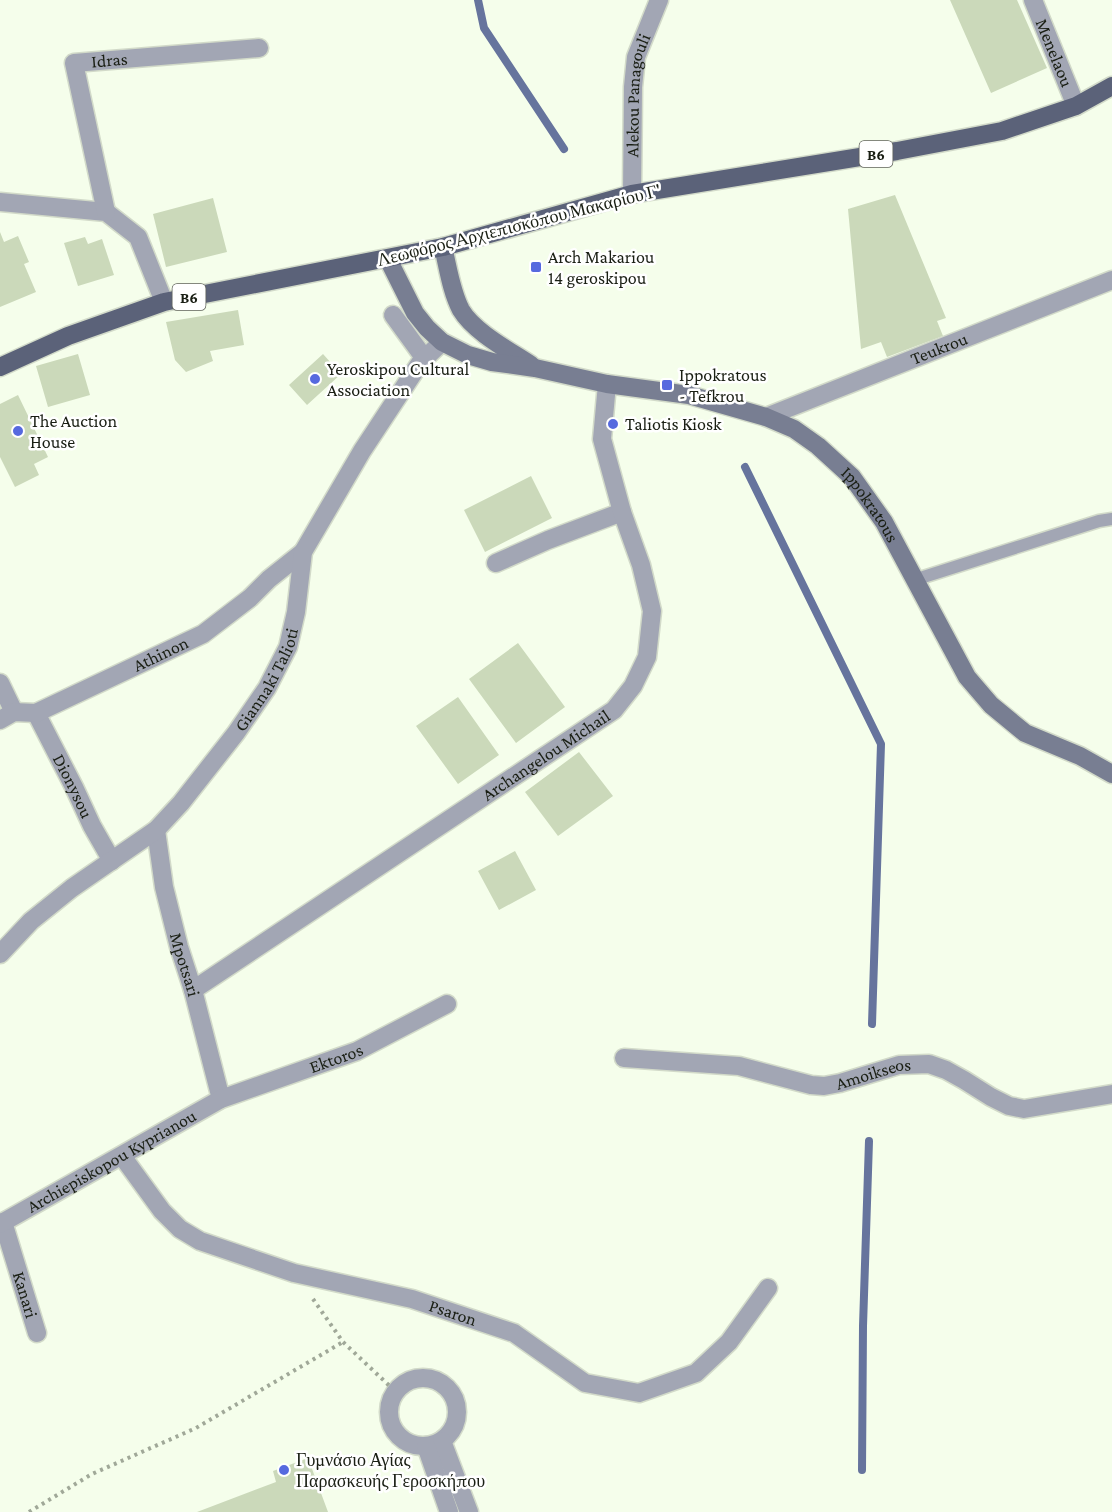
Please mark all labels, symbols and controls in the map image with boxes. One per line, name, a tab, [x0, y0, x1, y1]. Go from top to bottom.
street label: Menelaou	[1032, 16, 1077, 90]
street label: Alekou Panagouli	[622, 30, 654, 158]
street label: Idras	[91, 49, 128, 72]
road number: B6	[860, 141, 892, 167]
street label: Λεωφόρος Αρχιεπισκόπου Μακαρίου Γ'	[375, 180, 663, 270]
place label: Arch Makariou 14 geroskipou	[548, 247, 655, 288]
marker: Arch Makariou 14 geroskipou	[529, 260, 543, 274]
road number: B6	[172, 284, 206, 310]
street label: Teukrou	[908, 328, 971, 369]
place label: Yeroskipou Cultural Association	[327, 359, 469, 400]
place label: Ippokratous - Tefkrou	[679, 365, 767, 406]
marker: Yeroskipou Cultural Association	[308, 372, 322, 386]
marker: Ippokratous - Tefkrou	[660, 378, 674, 392]
place label: The Auction House	[30, 411, 117, 452]
place label: Taliotis Kiosk	[625, 414, 722, 434]
marker: Taliotis Kiosk	[606, 417, 620, 431]
marker: The Auction House	[11, 424, 25, 438]
street label: Ippokratous	[837, 462, 903, 546]
street label: Giannaki Talioti	[230, 626, 302, 735]
street label: Athinon	[130, 632, 192, 676]
street label: Archangelou Michail	[478, 705, 614, 805]
street label: Dionysou	[49, 751, 97, 822]
street label: Mpotsari	[166, 931, 204, 999]
street label: Ektoros	[307, 1040, 366, 1077]
street label: Amoikseos	[833, 1055, 912, 1094]
street label: Archiepiskopou Kyprianou	[23, 1105, 200, 1217]
street label: Kanari	[9, 1269, 42, 1321]
street label: Psaron	[427, 1295, 480, 1330]
place label: Γυμνάσιο Αγίας Παρασκευής Γεροσκήπου	[296, 1450, 485, 1491]
marker: Γυμνάσιο Αγίας Παρασκευής Γεροσκήπου	[277, 1463, 291, 1477]

